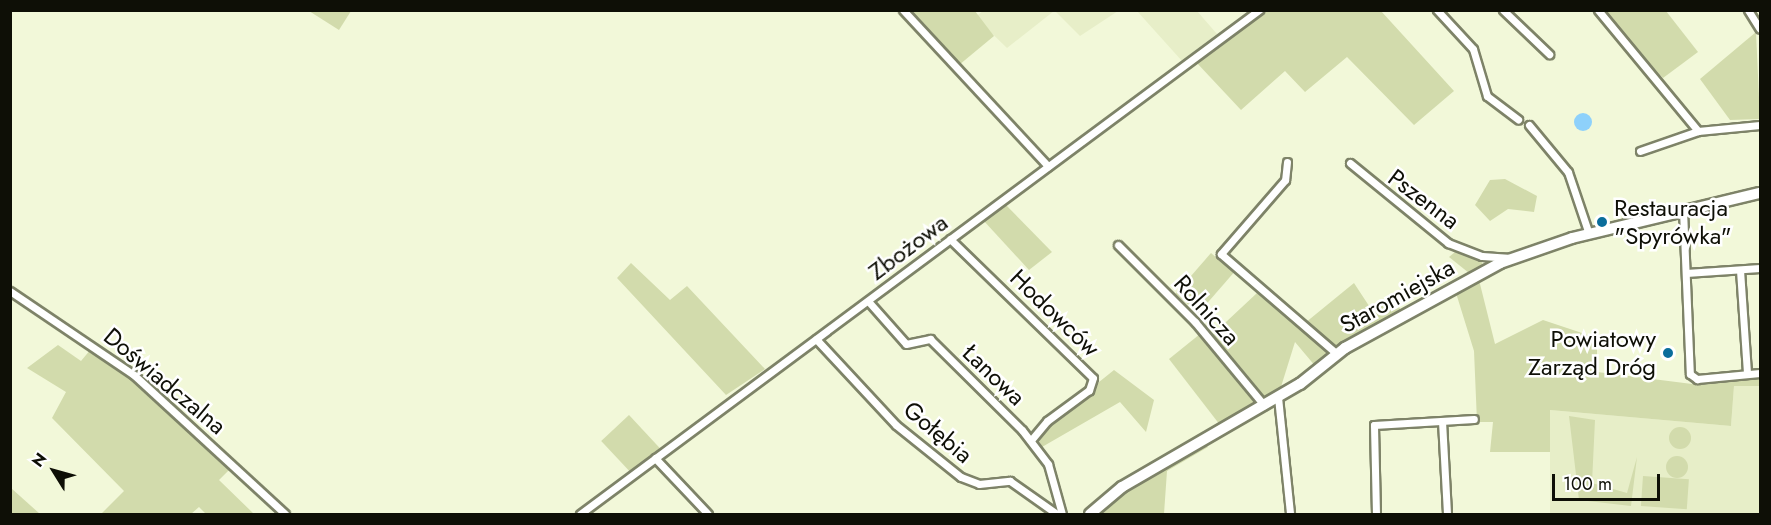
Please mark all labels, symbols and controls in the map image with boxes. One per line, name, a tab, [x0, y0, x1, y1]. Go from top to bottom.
street label: Pszenna	[1383, 163, 1465, 235]
place label: Restauracja "Spyrówka"	[1614, 194, 1732, 250]
street label: Zbożowa	[863, 208, 953, 286]
marker: Restauracja "Spyrówka"	[1595, 215, 1609, 229]
street label: Staromiejska	[1335, 253, 1459, 339]
street label: Hodowców	[1004, 263, 1106, 363]
street label: Rolnicza	[1168, 269, 1246, 351]
street label: Doświadczalna	[98, 322, 232, 440]
place label: Powiatowy Zarząd Dróg	[1528, 325, 1656, 381]
street label: Łanowa	[957, 338, 1031, 412]
marker: Powiatowy Zarząd Dróg	[1661, 346, 1675, 360]
street label: Gołębia	[898, 395, 978, 469]
north arrow	[24, 441, 84, 501]
text: N	[26, 448, 52, 472]
scale bar	[1555, 462, 1663, 500]
text: 100 m	[1563, 471, 1612, 497]

